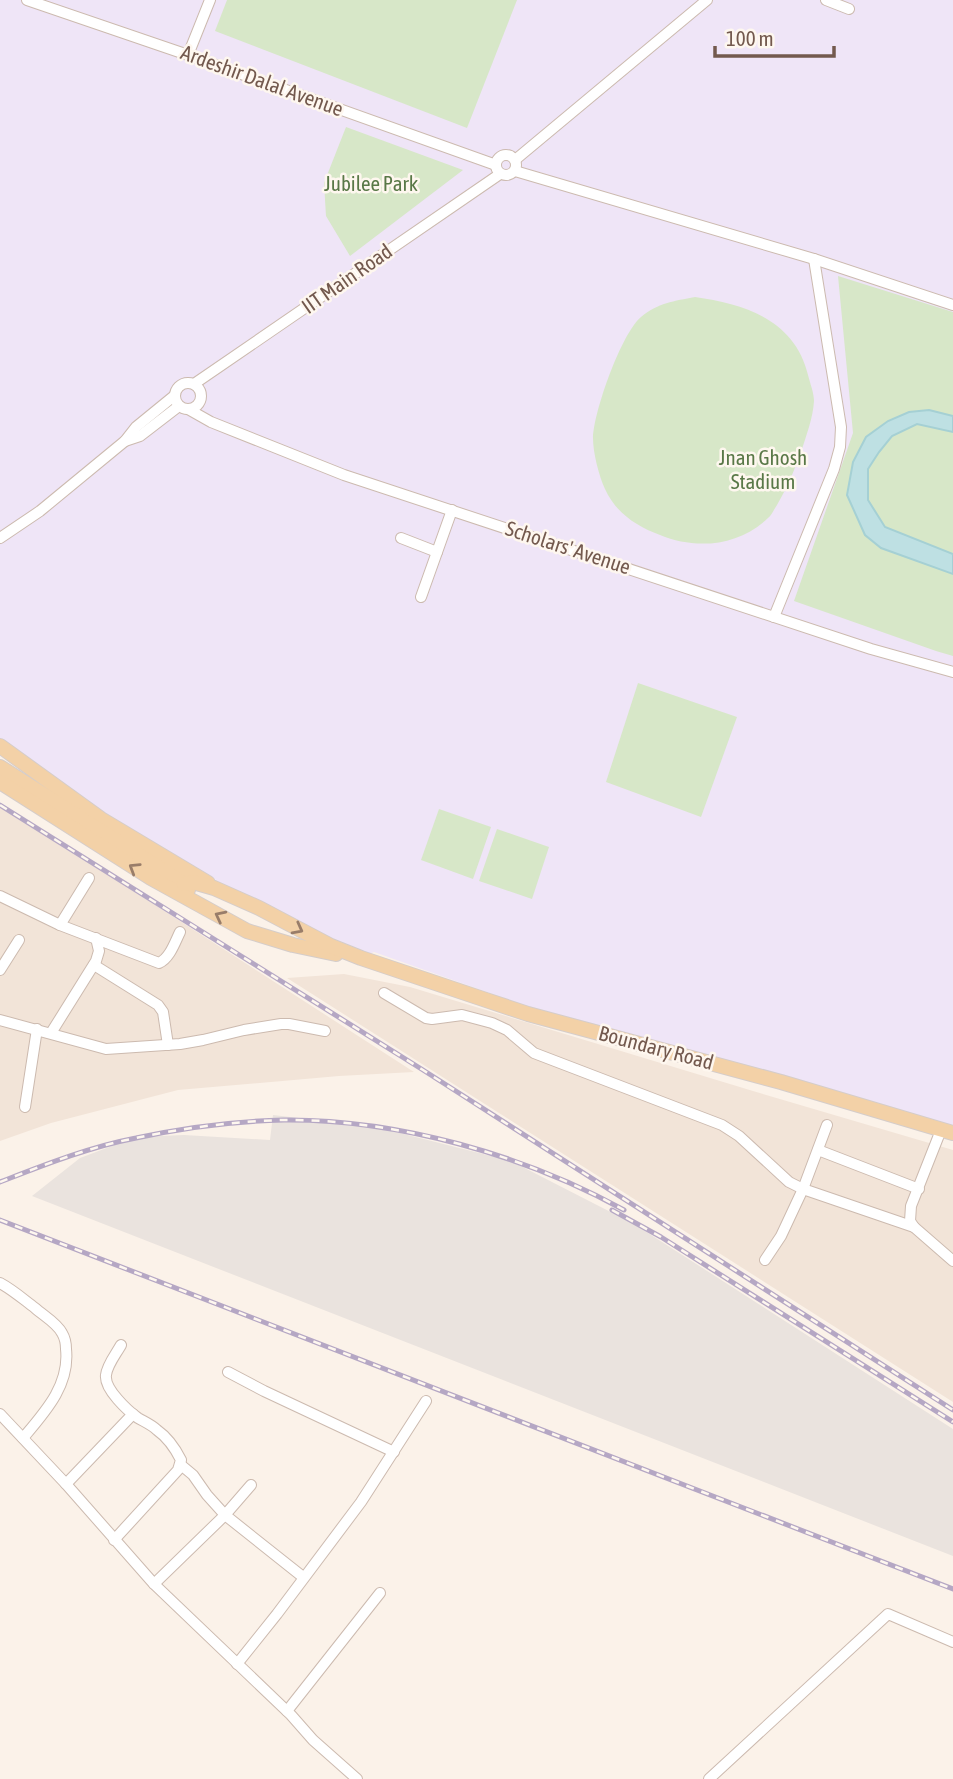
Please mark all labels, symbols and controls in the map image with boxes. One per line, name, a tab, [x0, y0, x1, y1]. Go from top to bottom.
scale bar	[715, 14, 834, 58]
text: 100 m	[726, 26, 774, 50]
street label: Ardeshir Dalal Avenue	[178, 40, 347, 121]
park label: Jubilee Park	[324, 171, 418, 195]
street label: IIT Main Road	[297, 238, 396, 318]
park label: Jnan Ghosh Stadium	[719, 445, 807, 493]
street label: Scholars' Avenue	[503, 516, 634, 579]
one-way arrow	[129, 863, 142, 876]
one-way arrow	[215, 911, 227, 925]
one-way arrow	[290, 920, 303, 934]
street label: Boundary Road	[596, 1020, 716, 1074]

